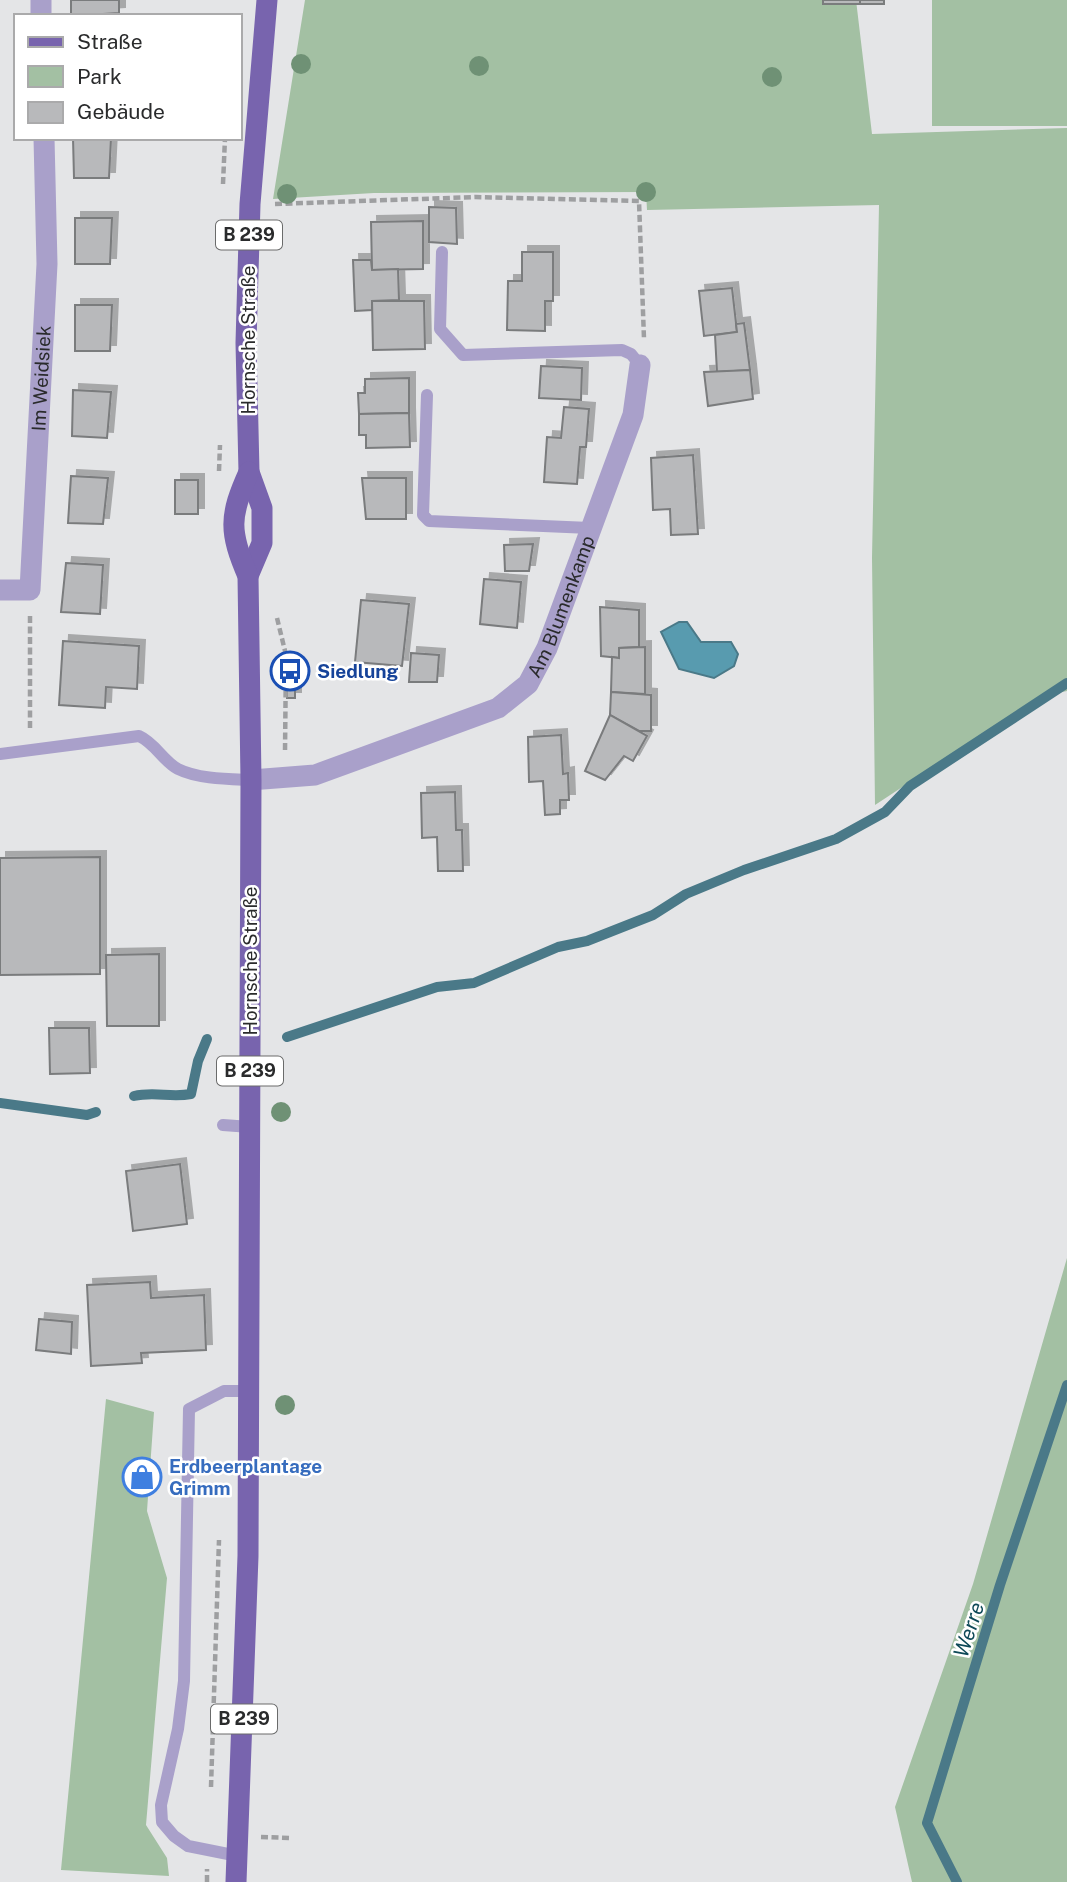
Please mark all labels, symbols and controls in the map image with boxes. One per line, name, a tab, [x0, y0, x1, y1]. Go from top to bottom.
legend	[14, 14, 242, 140]
text: Straße	[77, 29, 143, 54]
text: Park	[77, 64, 122, 89]
text: Gebäude	[77, 99, 165, 124]
road number: B 239	[216, 220, 282, 249]
street label: Hornsche Straße	[237, 266, 259, 414]
street label: Im Weidsiek	[27, 325, 55, 432]
street label: Am Blumenkamp	[523, 532, 599, 681]
bus stop icon: Siedlung	[269, 650, 311, 692]
place label: Siedlung	[317, 660, 399, 682]
street label: Hornsche Straße	[239, 887, 261, 1035]
road number: B 239	[217, 1056, 283, 1086]
place label: Erdbeerplantage Grimm	[169, 1455, 322, 1499]
shop icon: Erdbeerplantage Grimm	[121, 1456, 163, 1498]
water label: Werre	[948, 1599, 989, 1661]
road number: B 239	[211, 1704, 277, 1734]

